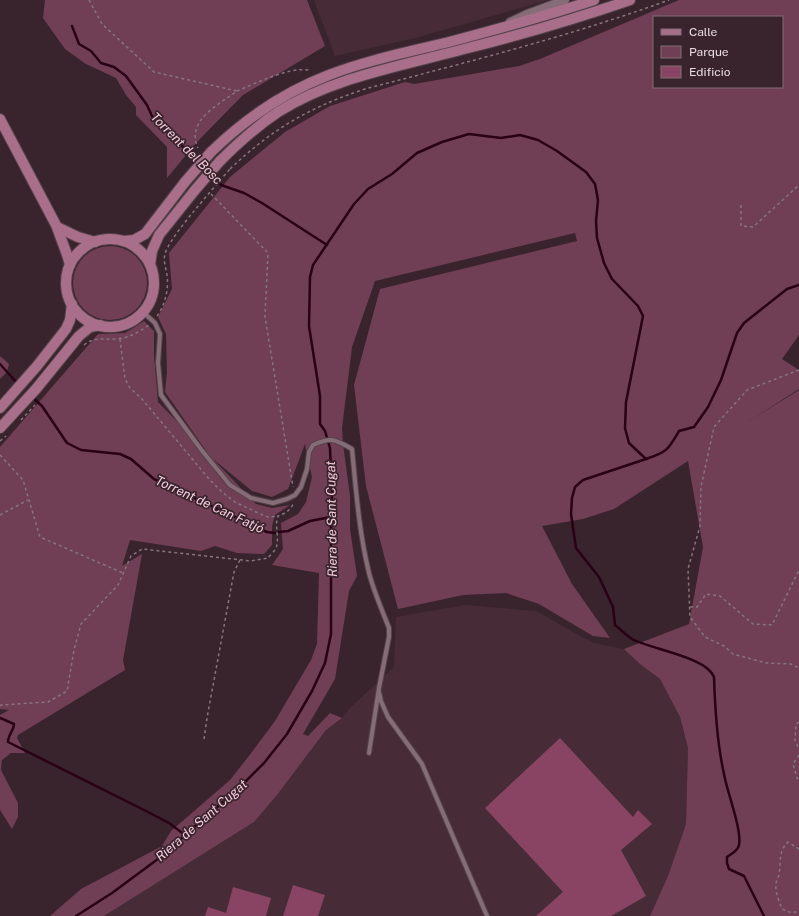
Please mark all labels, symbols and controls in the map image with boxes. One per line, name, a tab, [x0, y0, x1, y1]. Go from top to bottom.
legend	[653, 16, 783, 88]
text: Calle	[689, 25, 718, 39]
text: Parque	[689, 45, 729, 59]
text: Edificio	[689, 65, 731, 79]
water label: Torrent del Bosc	[148, 109, 226, 188]
water label: Riera de Sant Cugat	[323, 461, 340, 577]
water label: Torrent de Can Fatjó	[153, 473, 266, 536]
water label: Riera de Sant Cugat	[153, 776, 250, 864]

